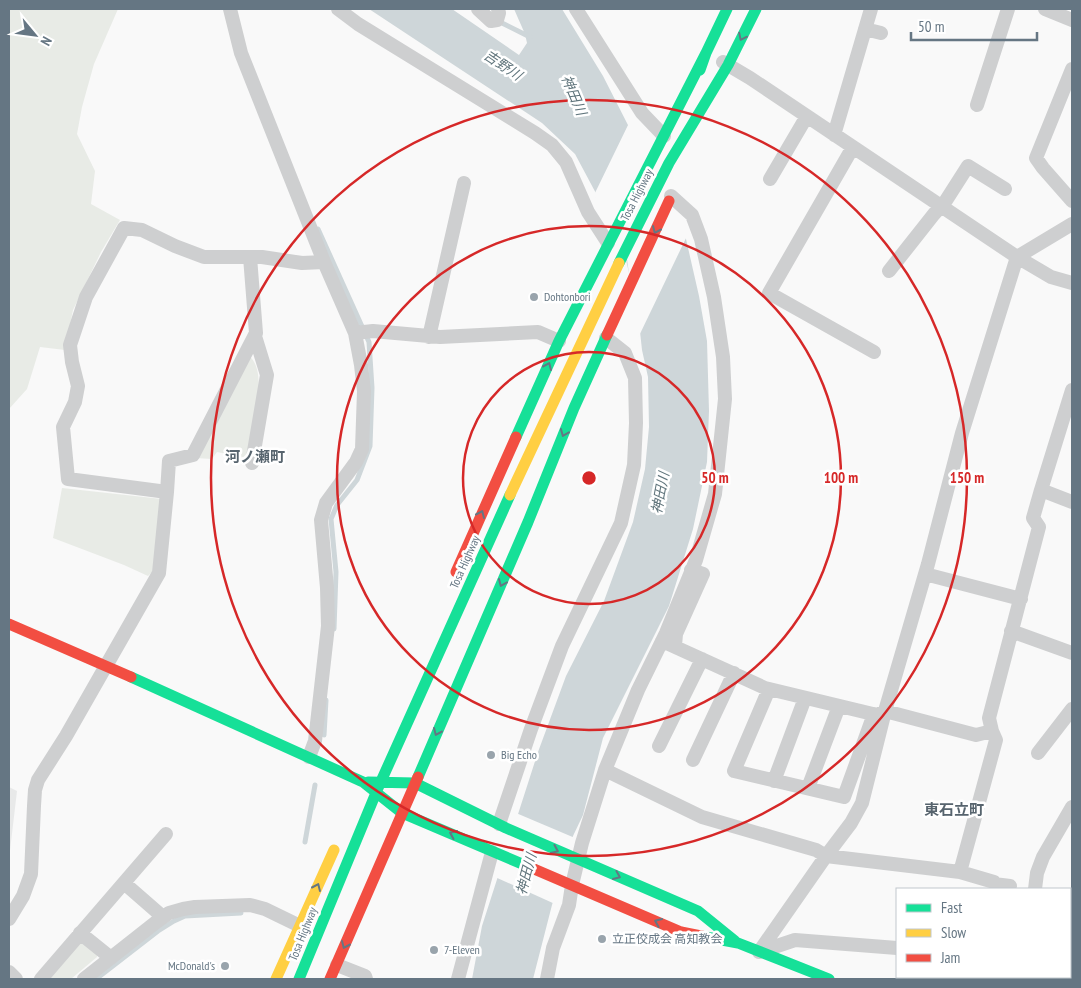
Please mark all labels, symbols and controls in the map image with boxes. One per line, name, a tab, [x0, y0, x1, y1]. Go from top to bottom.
north arrow	[10, 10, 60, 60]
scale bar	[911, 10, 1037, 42]
text: 50 m	[918, 17, 944, 36]
one-way arrow	[738, 32, 748, 41]
text: N	[37, 34, 56, 49]
water label: 吉野川	[481, 46, 527, 85]
water label: 神田川	[558, 72, 591, 120]
street label: Tosa Highway	[617, 166, 656, 223]
one-way arrow	[652, 225, 662, 234]
place label: Dohtonbori	[544, 289, 591, 304]
marker: Dohtonbori	[528, 291, 540, 303]
one-way arrow	[542, 362, 553, 371]
one-way arrow	[560, 428, 571, 437]
district label: 河ノ瀬町	[225, 447, 285, 466]
text: 50 m	[701, 468, 729, 487]
text: 100 m	[824, 468, 858, 487]
text: 150 m	[950, 468, 984, 487]
centre of rings	[580, 469, 598, 487]
water label: 神田川	[647, 469, 673, 515]
one-way arrow	[475, 510, 486, 519]
street label: Tosa Highway	[446, 532, 483, 591]
one-way arrow	[497, 578, 508, 587]
one-way arrow	[432, 727, 443, 736]
place label: Big Echo	[501, 747, 537, 762]
marker: Big Echo	[485, 749, 497, 761]
district label: 東石立町	[924, 800, 984, 819]
one-way arrow	[449, 830, 458, 841]
one-way arrow	[550, 843, 559, 854]
water label: 神田川	[512, 849, 541, 897]
one-way arrow	[612, 870, 621, 881]
one-way arrow	[311, 883, 322, 892]
legend	[896, 888, 1071, 978]
text: Fast	[941, 898, 962, 917]
street label: Tosa Highway	[285, 904, 320, 963]
one-way arrow	[654, 918, 663, 929]
text: Slow	[941, 923, 966, 942]
place label: 立正佼成会 高知教会	[612, 931, 723, 946]
marker: 立正佼成会 高知教会	[596, 933, 608, 945]
one-way arrow	[341, 940, 352, 949]
place label: 7-Eleven	[444, 942, 480, 957]
marker: 7-Eleven	[428, 944, 440, 956]
text: Jam	[940, 948, 960, 967]
place label: McDonald's	[168, 958, 215, 973]
marker: McDonald's	[219, 960, 231, 972]

